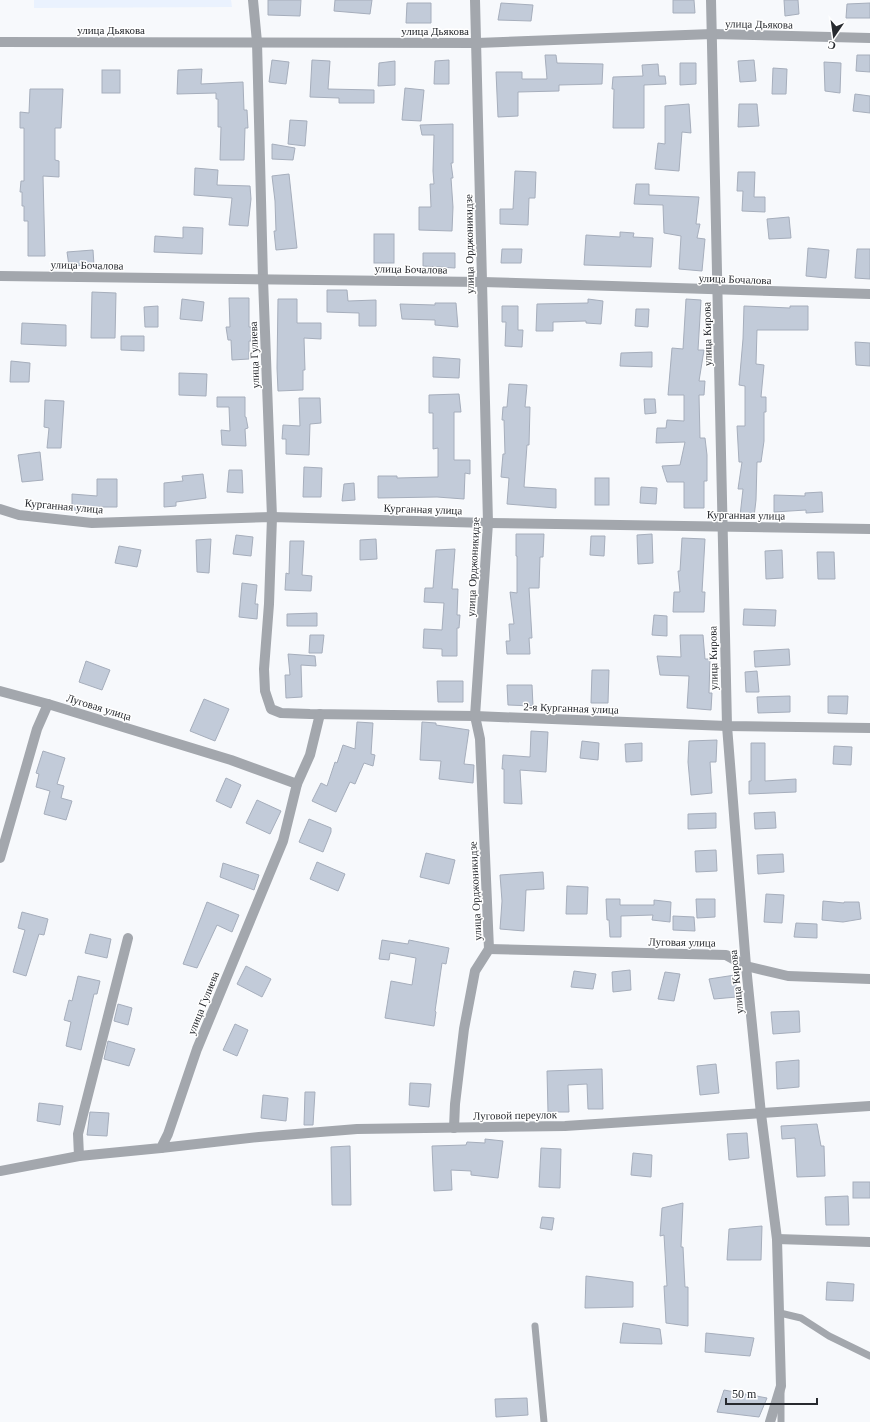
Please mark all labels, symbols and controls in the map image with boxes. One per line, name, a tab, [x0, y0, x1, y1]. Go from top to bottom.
north arrow	[814, 16, 854, 56]
street label: улица Дьякова	[725, 17, 793, 31]
street label: улица Дьякова	[77, 24, 145, 36]
street label: улица Дьякова	[401, 25, 469, 37]
text: С	[826, 39, 837, 52]
street label: улица Орджоникидзе	[462, 194, 476, 294]
street label: улица Бочалова	[50, 258, 124, 272]
street label: улица Бочалова	[374, 262, 448, 276]
street label: улица Бочалова	[698, 272, 772, 286]
street label: улица Кирова	[700, 302, 714, 366]
street label: улица Гулиева	[247, 321, 261, 389]
street label: Курганная улица	[24, 497, 104, 515]
street label: Курганная улица	[384, 502, 463, 516]
street label: Курганная улица	[707, 508, 785, 522]
street label: улица Орджоникидзе	[464, 517, 482, 617]
street label: улица Кирова	[706, 626, 720, 690]
street label: Луговая улица	[65, 691, 133, 723]
street label: 2-я Курганная улица	[523, 700, 619, 716]
street label: улица Орджоникидзе	[466, 841, 484, 941]
street label: Луговая улица	[648, 935, 716, 949]
street label: улица Кирова	[727, 949, 745, 1014]
street label: улица Гулиева	[185, 970, 221, 1036]
street label: Луговой переулок	[473, 1108, 558, 1122]
scale bar	[726, 1380, 817, 1406]
text: 50 m	[732, 1387, 757, 1401]

